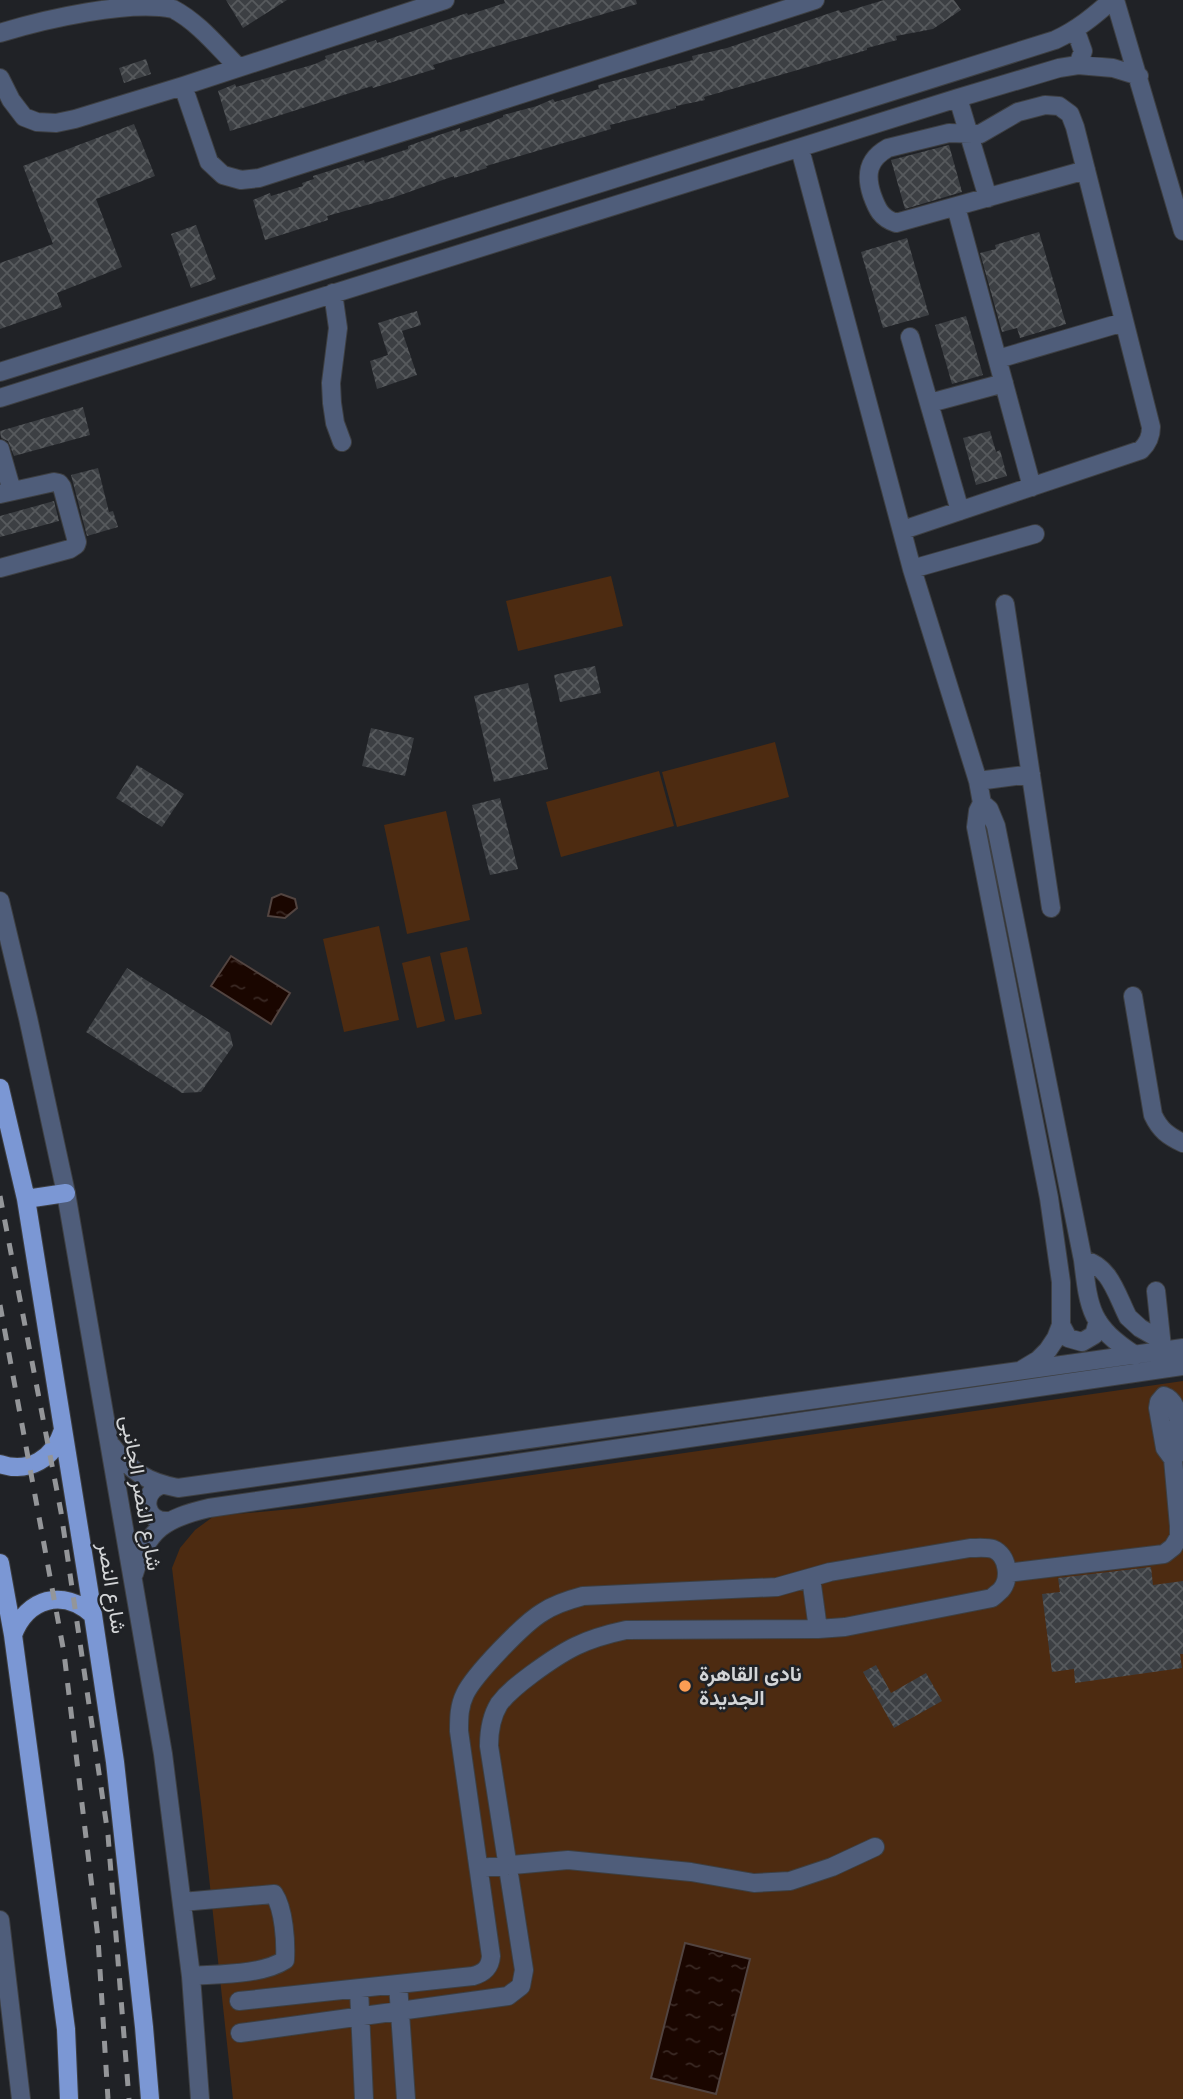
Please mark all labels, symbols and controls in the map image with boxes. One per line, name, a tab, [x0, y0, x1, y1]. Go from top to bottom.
street label: شارع النصر الجانبى	[114, 1413, 168, 1573]
street label: شارع النصر	[91, 1539, 133, 1636]
place label: نادى القاهرة الجديدة	[699, 1660, 802, 1711]
marker: نادى القاهرة الجديدة	[677, 1678, 693, 1694]

